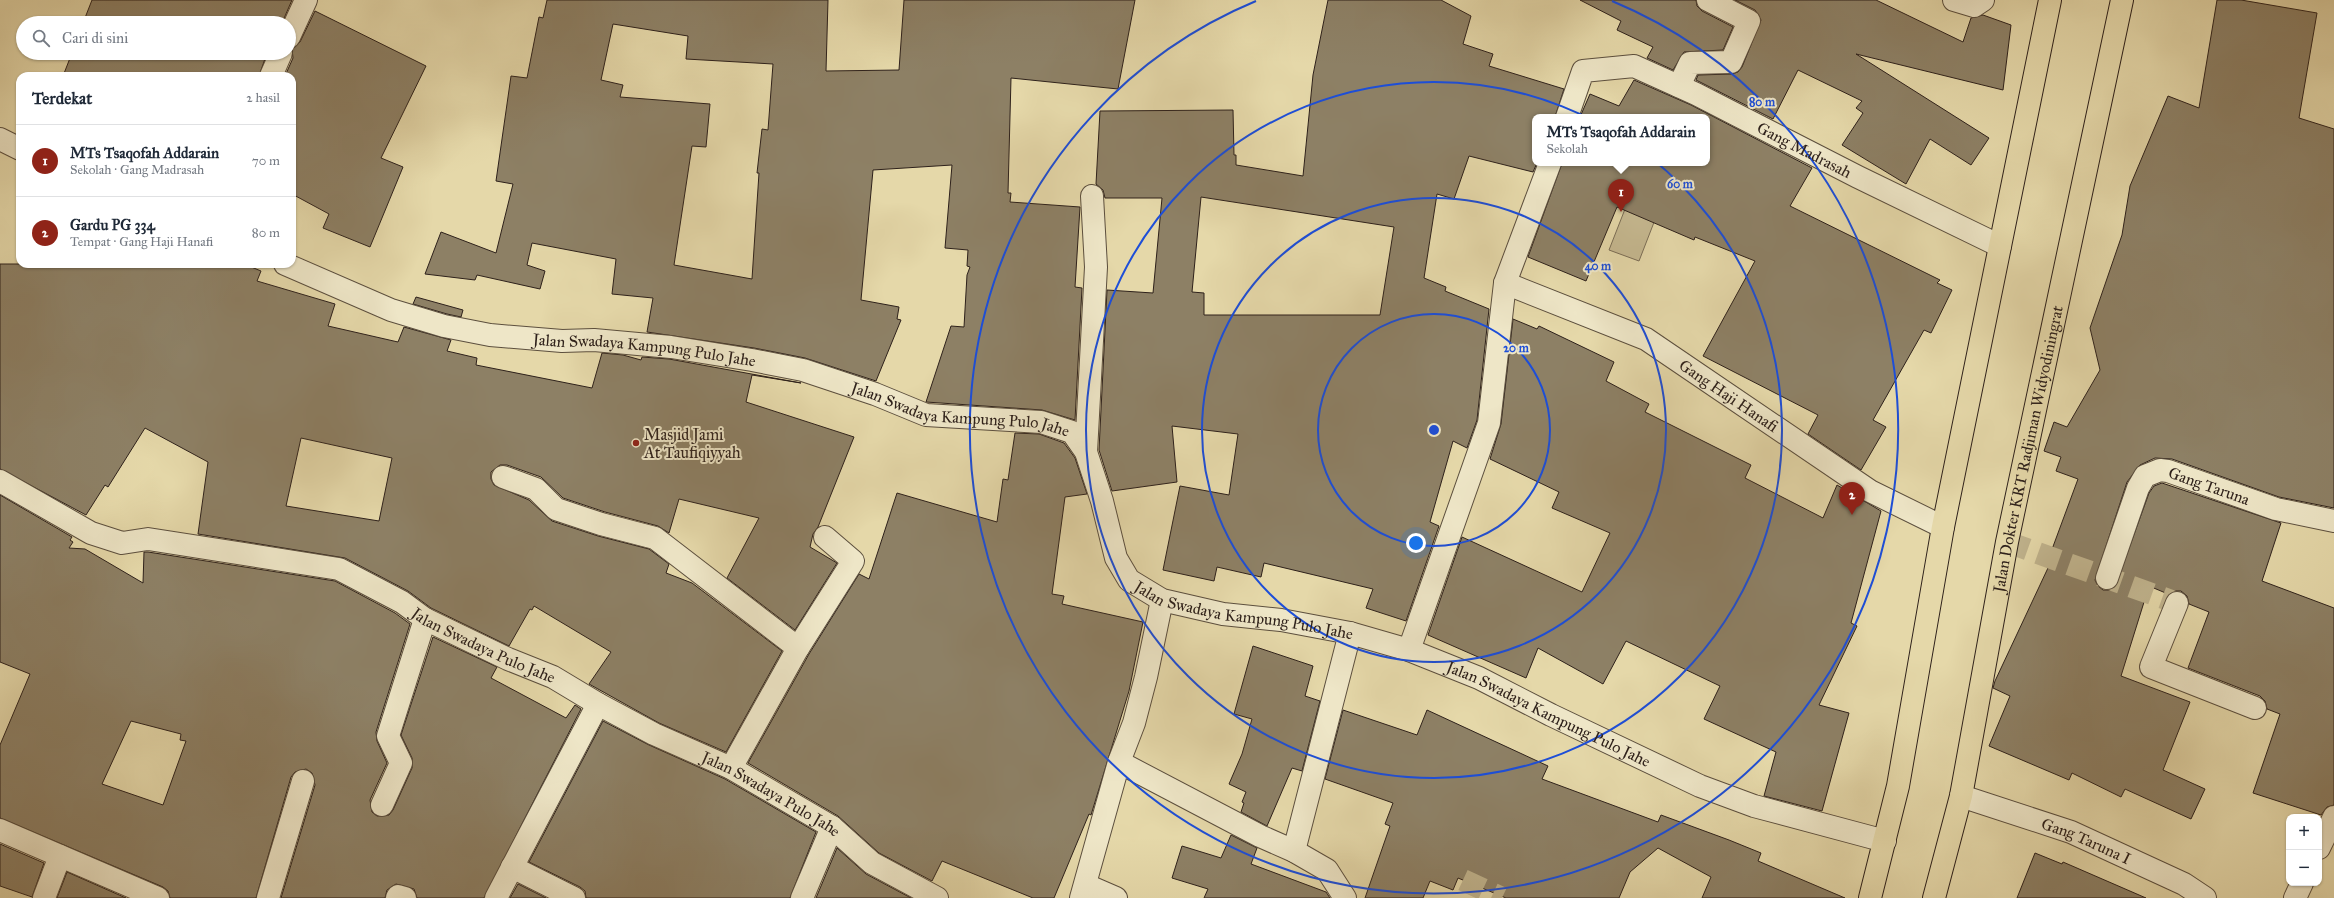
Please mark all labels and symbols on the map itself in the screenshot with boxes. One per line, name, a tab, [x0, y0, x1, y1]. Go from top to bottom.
text: 80 m	[1749, 95, 1776, 109]
street label: Gang Madrasah	[1754, 118, 1855, 182]
text: 60 m	[1667, 177, 1694, 191]
pin: 1	[1608, 179, 1634, 212]
text: 40 m	[1585, 259, 1612, 274]
street label: Jalan Dokter KRT Radjiman Widyodiningrat	[1988, 303, 2067, 596]
street label: Jalan Swadaya Kampung Pulo Jahe	[530, 329, 758, 370]
text: 20 m	[1503, 341, 1530, 355]
street label: Gang Haji Hanafi	[1676, 355, 1783, 436]
street label: Jalan Swadaya Kampung Pulo Jahe	[847, 377, 1072, 440]
centre of rings	[1427, 423, 1441, 437]
place label: Masjid Jami At Taufiqiyyah	[643, 425, 741, 463]
marker: Masjid Jami At Taufiqiyyah	[631, 438, 641, 448]
street label: Gang Taruna	[2166, 462, 2253, 509]
pin: 2	[1839, 482, 1865, 515]
your location	[1406, 533, 1426, 553]
street label: Jalan Swadaya Kampung Pulo Jahe	[1129, 575, 1355, 643]
street label: Jalan Swadaya Pulo Jahe	[406, 602, 559, 687]
street label: Jalan Swadaya Kampung Pulo Jahe	[1442, 656, 1654, 771]
street label: Jalan Swadaya Pulo Jahe	[697, 746, 845, 840]
street label: Gang Taruna I	[2039, 814, 2134, 868]

